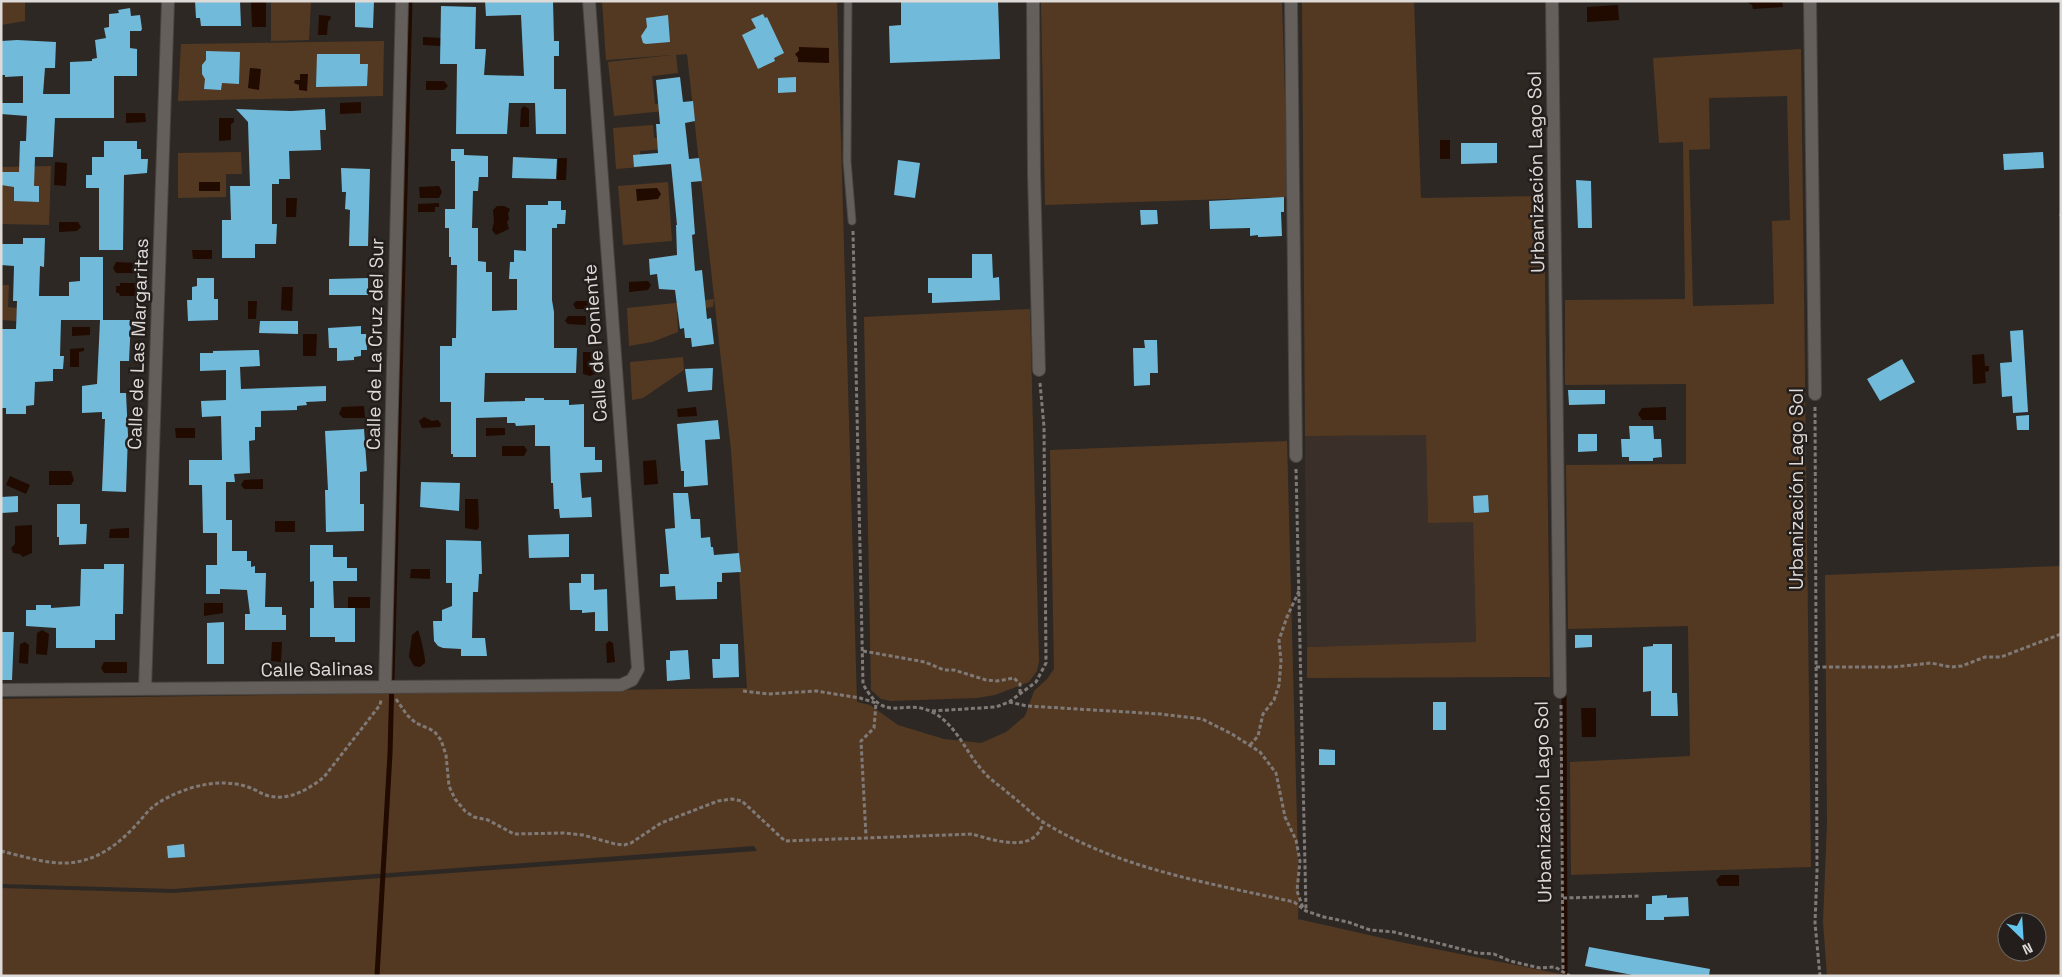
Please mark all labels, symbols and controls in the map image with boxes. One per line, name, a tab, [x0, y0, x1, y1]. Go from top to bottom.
street label: Urbanización Lago Sol	[1522, 71, 1550, 273]
street label: Calle de Las Margaritas	[122, 238, 154, 450]
street label: Calle de La Cruz del Sur	[361, 238, 389, 450]
street label: Calle de Poniente	[577, 263, 613, 423]
street label: Urbanización Lago Sol	[1784, 388, 1809, 590]
street label: Calle Salinas	[260, 656, 374, 682]
street label: Urbanización Lago Sol	[1529, 701, 1557, 903]
north arrow	[1997, 912, 2047, 962]
text: N	[2019, 939, 2036, 959]

